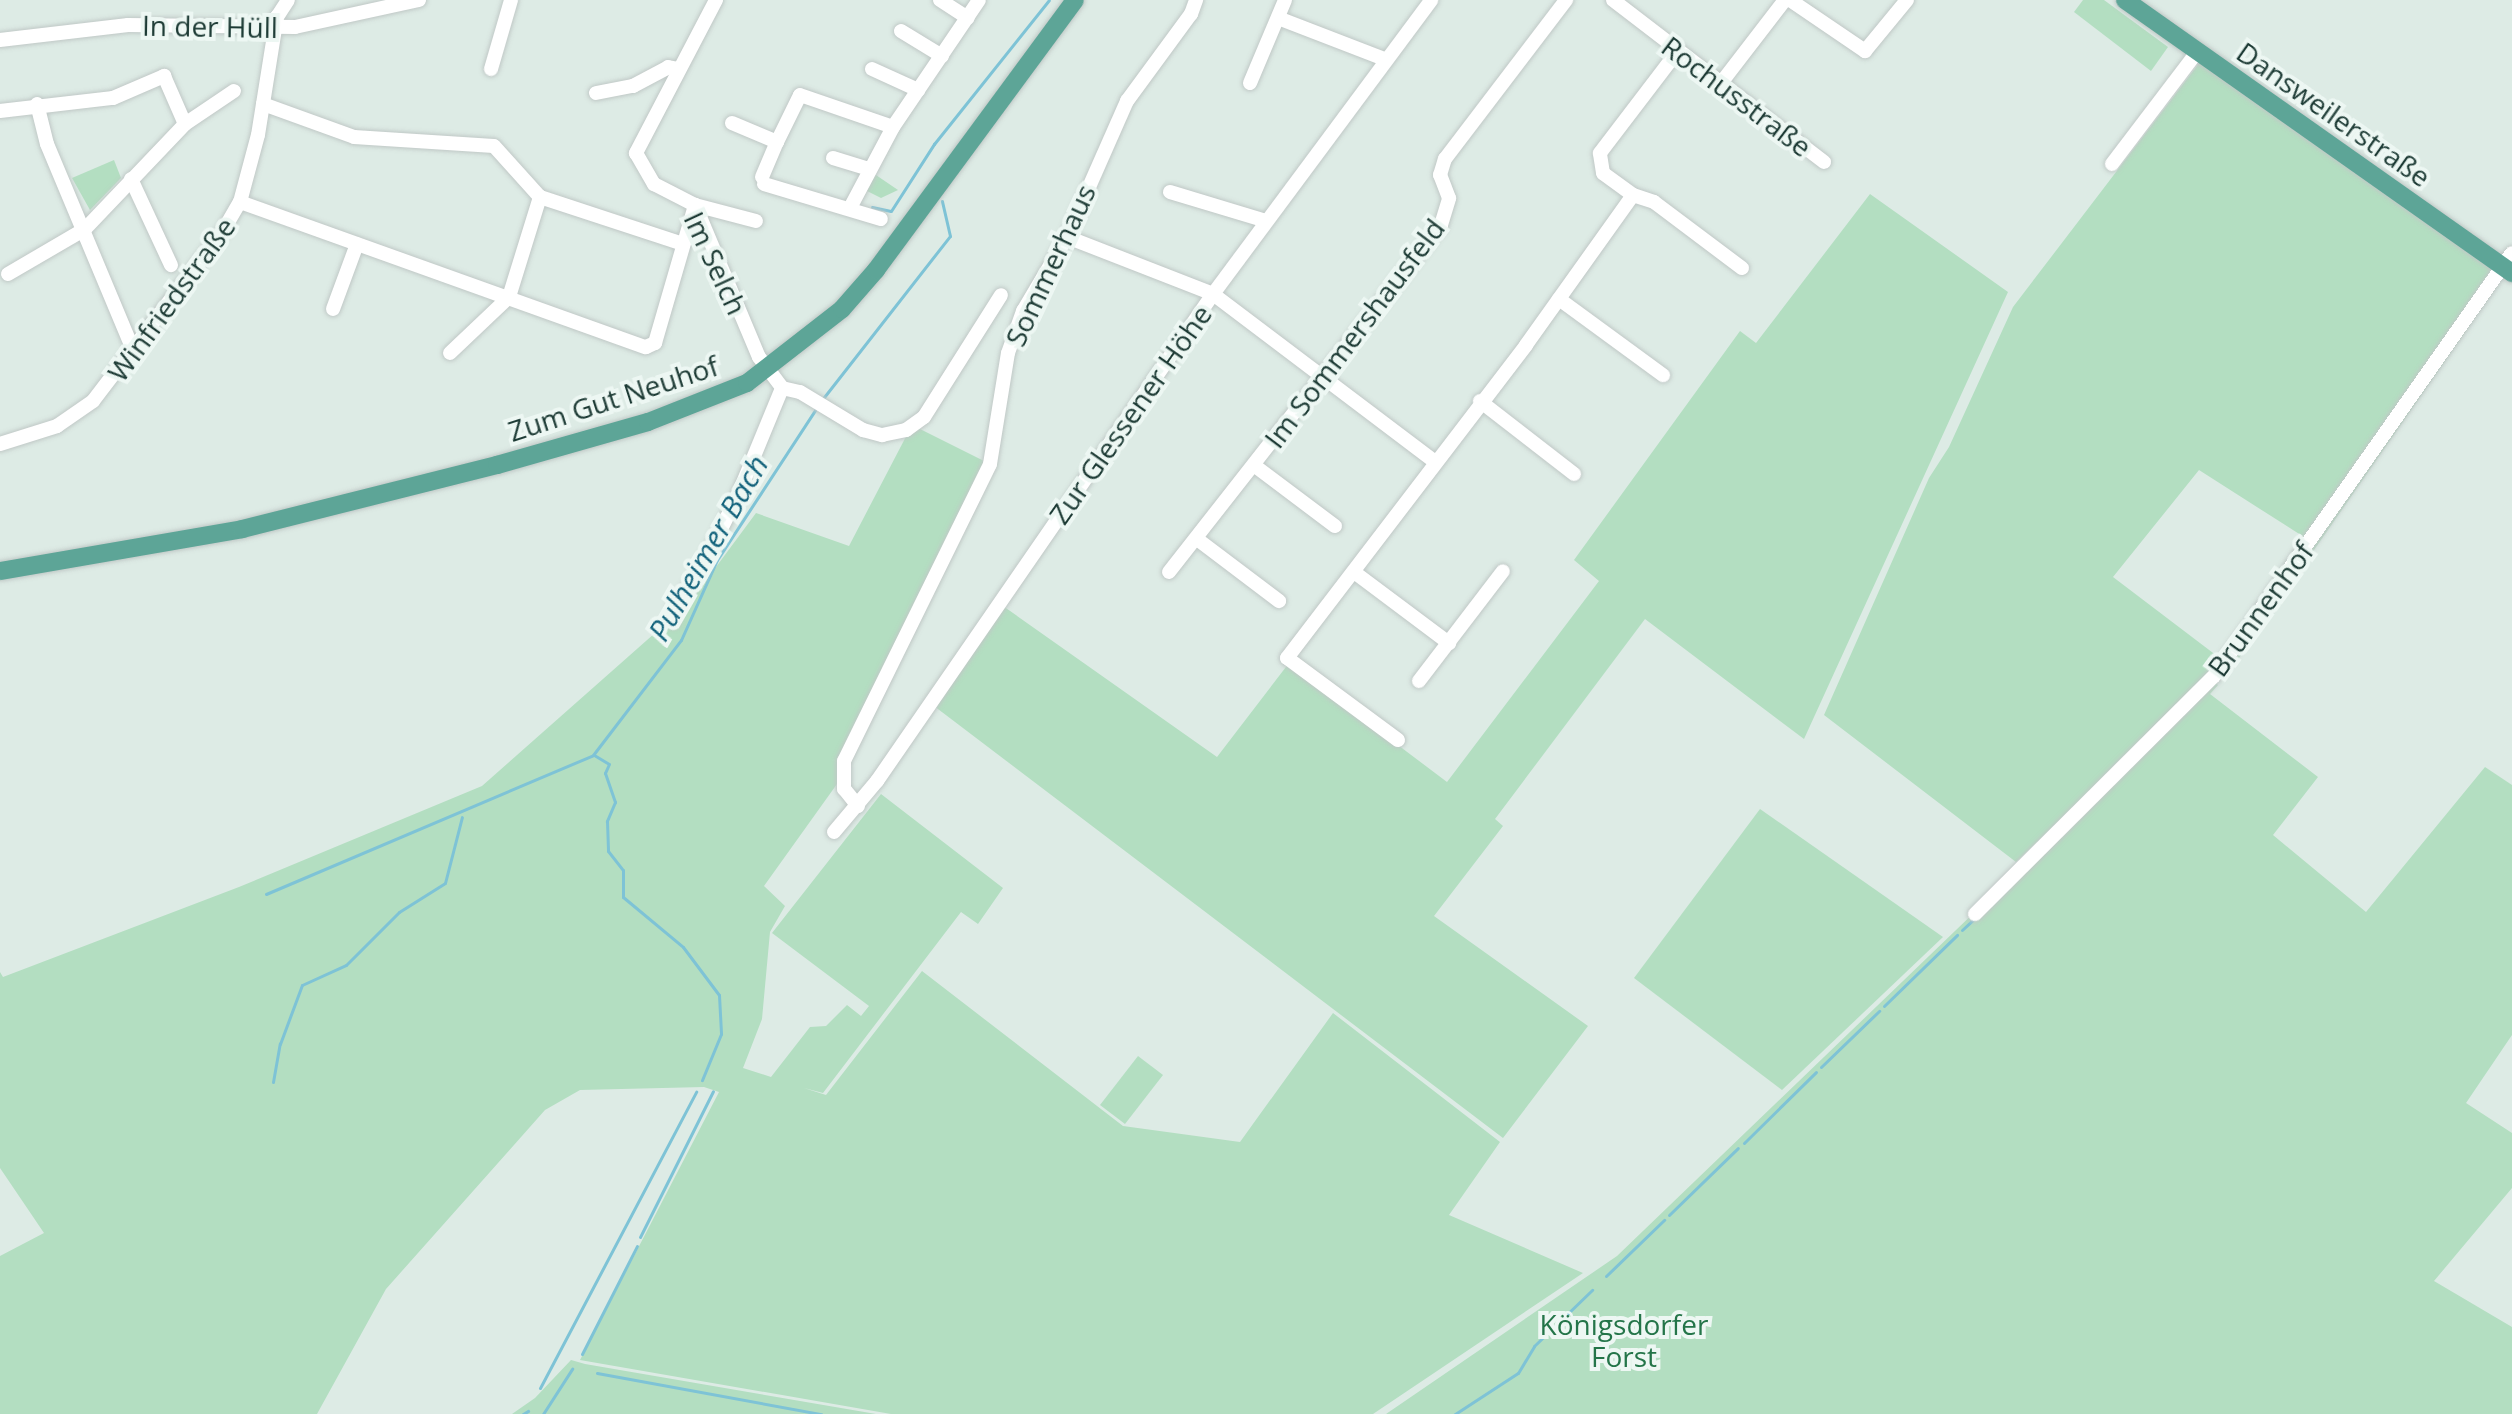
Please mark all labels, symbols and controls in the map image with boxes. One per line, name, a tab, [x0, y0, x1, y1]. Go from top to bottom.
street label: In der Hüll	[142, 8, 278, 44]
street label: Rochusstraße	[1656, 29, 1818, 163]
street label: Dansweilerstraße	[2231, 35, 2437, 193]
street label: Sommerhaus	[998, 179, 1102, 351]
street label: Im Selch	[678, 206, 754, 320]
street label: Winfriedstraße	[100, 211, 242, 387]
street label: Im Sommershausfeld	[1257, 212, 1451, 454]
street label: Zur Glessener Höhe	[1042, 298, 1218, 530]
street label: Zum Gut Neuhof	[504, 348, 722, 448]
water label: Pulheimer Bach	[640, 449, 776, 647]
street label: Brunnenhof	[2200, 535, 2320, 683]
park label: Königsdorfer Forst	[1540, 1307, 1708, 1373]

